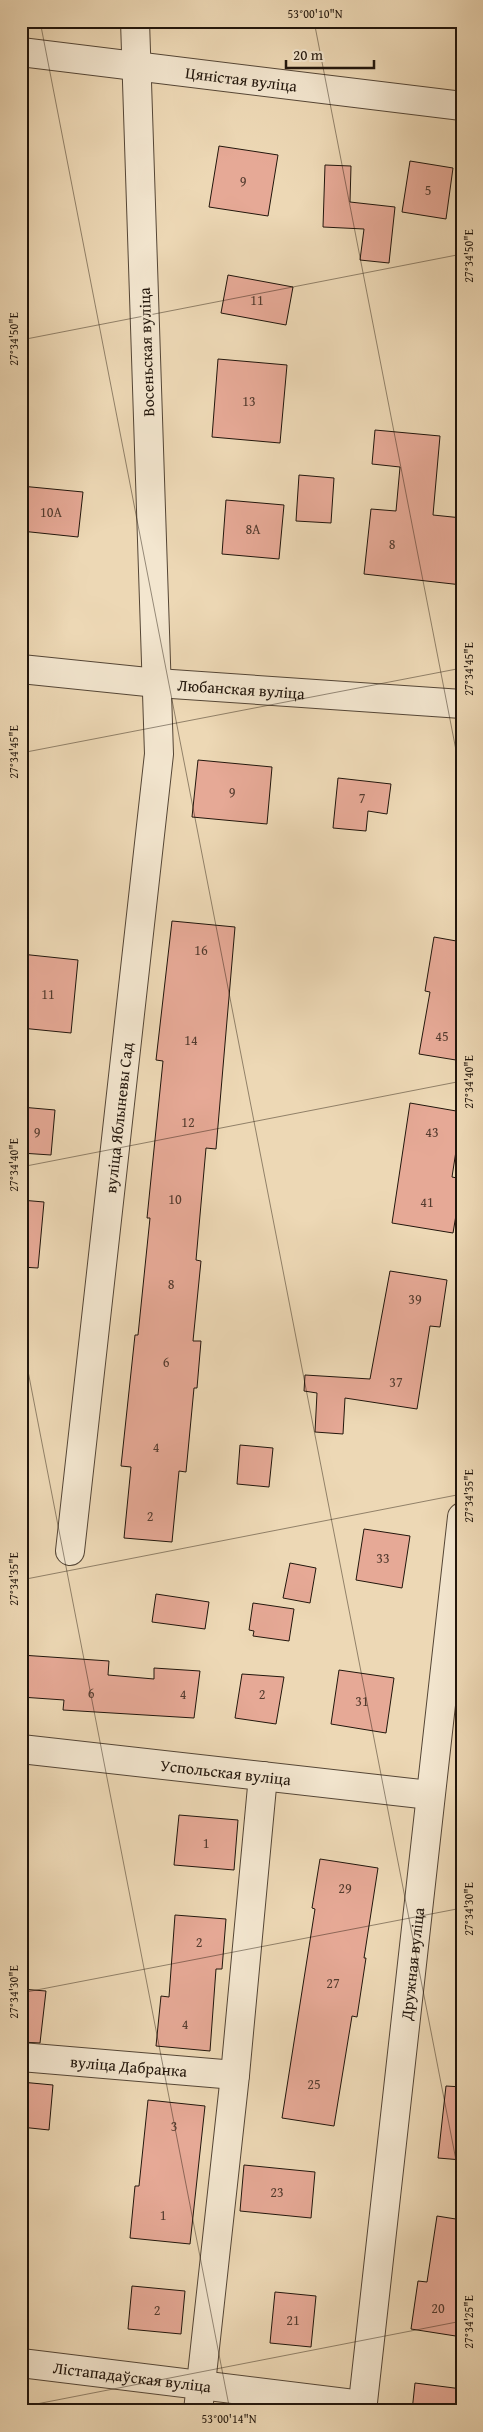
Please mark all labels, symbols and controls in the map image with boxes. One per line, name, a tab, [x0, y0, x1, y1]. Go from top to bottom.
text: 53°00'10"N	[287, 5, 343, 22]
scale bar	[286, 38, 373, 70]
text: 20 m	[293, 44, 324, 65]
street label: Цяністая вуліца	[184, 60, 299, 98]
house number: 9	[240, 171, 247, 191]
house number: 5	[425, 180, 431, 200]
text: 27°34'50"E	[460, 229, 477, 283]
street label: Восеньская вуліца	[132, 287, 160, 417]
house number: 11	[250, 290, 264, 310]
text: 27°34'50"E	[5, 312, 22, 366]
house number: 13	[242, 391, 256, 411]
house number: 10А	[40, 502, 62, 522]
house number: 8А	[245, 519, 261, 539]
house number: 8	[389, 534, 396, 554]
text: 27°34'45"E	[460, 642, 477, 696]
street label: Любанская вуліца	[177, 672, 306, 705]
text: 27°34'45"E	[5, 725, 22, 779]
house number: 9	[229, 782, 236, 802]
house number: 7	[359, 788, 366, 808]
house number: 16	[194, 940, 208, 960]
house number: 11	[41, 984, 55, 1004]
house number: 45	[435, 1026, 449, 1046]
house number: 14	[184, 1030, 198, 1050]
street label: вуліца Яблыневы Сад	[98, 1041, 139, 1194]
text: 27°34'40"E	[460, 1055, 477, 1109]
house number: 12	[181, 1112, 195, 1132]
house number: 9	[34, 1122, 41, 1142]
house number: 43	[425, 1122, 439, 1142]
text: 27°34'40"E	[5, 1138, 22, 1192]
house number: 10	[168, 1189, 182, 1209]
house number: 41	[420, 1192, 434, 1212]
house number: 8	[168, 1274, 175, 1294]
house number: 39	[408, 1289, 422, 1309]
house number: 6	[163, 1352, 170, 1372]
house number: 37	[389, 1372, 403, 1392]
house number: 4	[153, 1437, 160, 1457]
text: 27°34'35"E	[460, 1469, 477, 1523]
house number: 2	[147, 1506, 153, 1526]
house number: 33	[376, 1548, 390, 1568]
text: 27°34'35"E	[5, 1552, 22, 1606]
house number: 6	[88, 1683, 95, 1703]
house number: 4	[180, 1684, 187, 1704]
house number: 2	[259, 1684, 265, 1704]
house number: 31	[355, 1691, 369, 1711]
street label: Успольская вуліца	[159, 1753, 293, 1791]
house number: 1	[203, 1833, 209, 1853]
house number: 29	[338, 1878, 352, 1898]
text: 27°34'30"E	[460, 1882, 477, 1936]
street label: Дружная вуліца	[394, 1906, 430, 2022]
house number: 2	[196, 1932, 202, 1952]
text: 27°34'30"E	[5, 1965, 22, 2019]
house number: 27	[326, 1973, 340, 1993]
house number: 4	[182, 2014, 189, 2034]
street label: вуліца Дабранка	[69, 2049, 188, 2083]
house number: 25	[307, 2074, 321, 2094]
house number: 3	[171, 2116, 177, 2136]
house number: 23	[270, 2182, 284, 2202]
house number: 1	[160, 2205, 166, 2225]
text: 27°34'25"E	[460, 2295, 477, 2349]
house number: 20	[431, 2298, 445, 2318]
house number: 2	[154, 2300, 160, 2320]
house number: 21	[286, 2310, 300, 2330]
street label: Лістападаўская вуліца	[52, 2355, 213, 2398]
text: 53°00'14"N	[201, 2410, 257, 2427]

